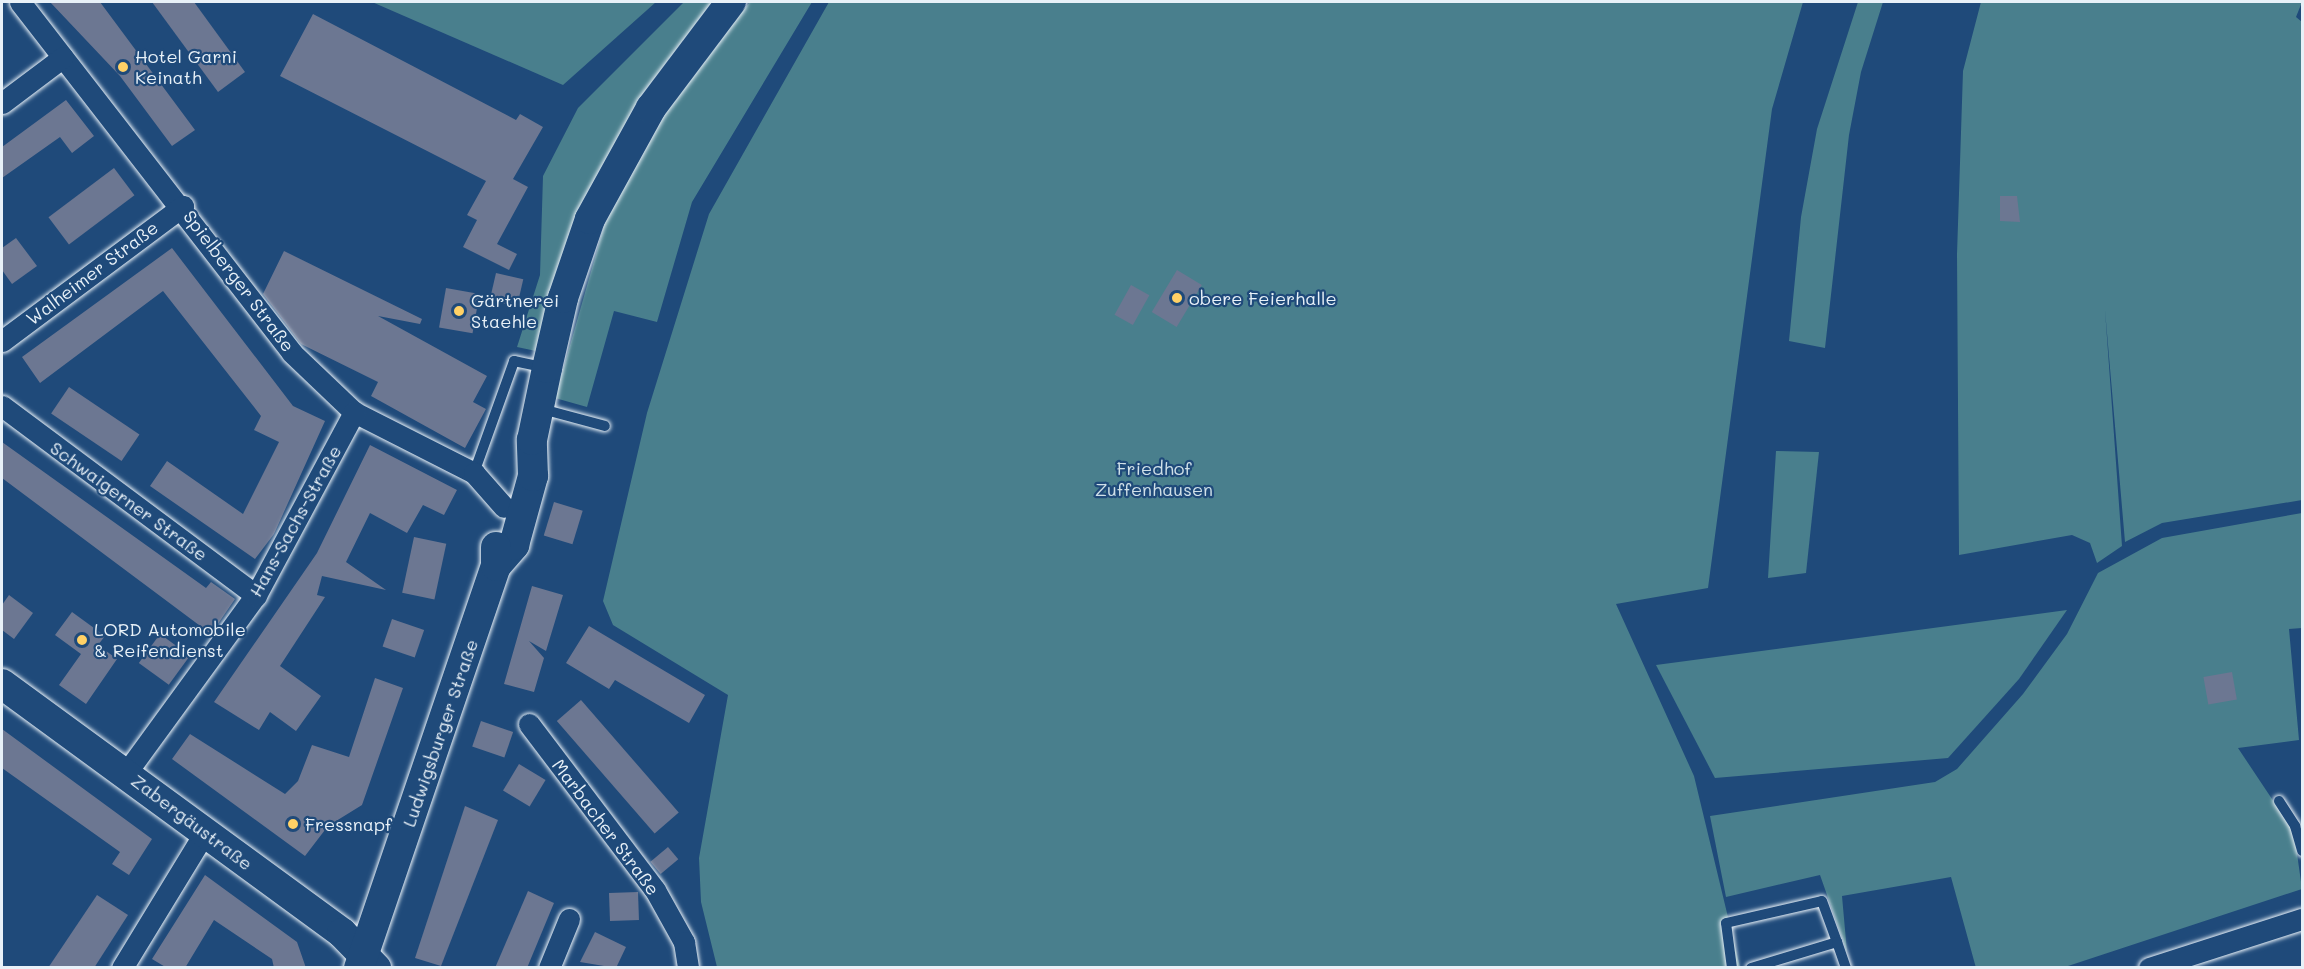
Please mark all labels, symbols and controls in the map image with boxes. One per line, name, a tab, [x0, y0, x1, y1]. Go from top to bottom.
place label: Hotel Garni Keinath	[135, 46, 237, 88]
marker: Hotel Garni Keinath	[116, 60, 130, 74]
street label: Spielberger Straße	[179, 206, 299, 356]
street label: Walheimer Straße	[22, 216, 162, 330]
place label: obere Feierhalle	[1189, 287, 1337, 309]
place label: Gärtnerei Staehle	[471, 290, 559, 332]
marker: obere Feierhalle	[1170, 291, 1184, 305]
marker: Gärtnerei Staehle	[452, 304, 466, 318]
street label: Schwaigerner Straße	[46, 437, 212, 565]
street label: Hans-Sachs-Straße	[244, 442, 346, 600]
park label: Friedhof Zuffenhausen	[1095, 458, 1213, 500]
place label: LORD Automobile & Reifendienst	[94, 619, 246, 662]
marker: LORD Automobile & Reifendienst	[75, 633, 89, 647]
street label: Ludwigsburger Straße	[398, 636, 482, 830]
street label: Marbacher Straße	[548, 755, 664, 899]
street label: Zabergäustraße	[127, 769, 257, 875]
place label: Fressnapf	[305, 813, 392, 835]
marker: Fressnapf	[286, 817, 300, 831]

